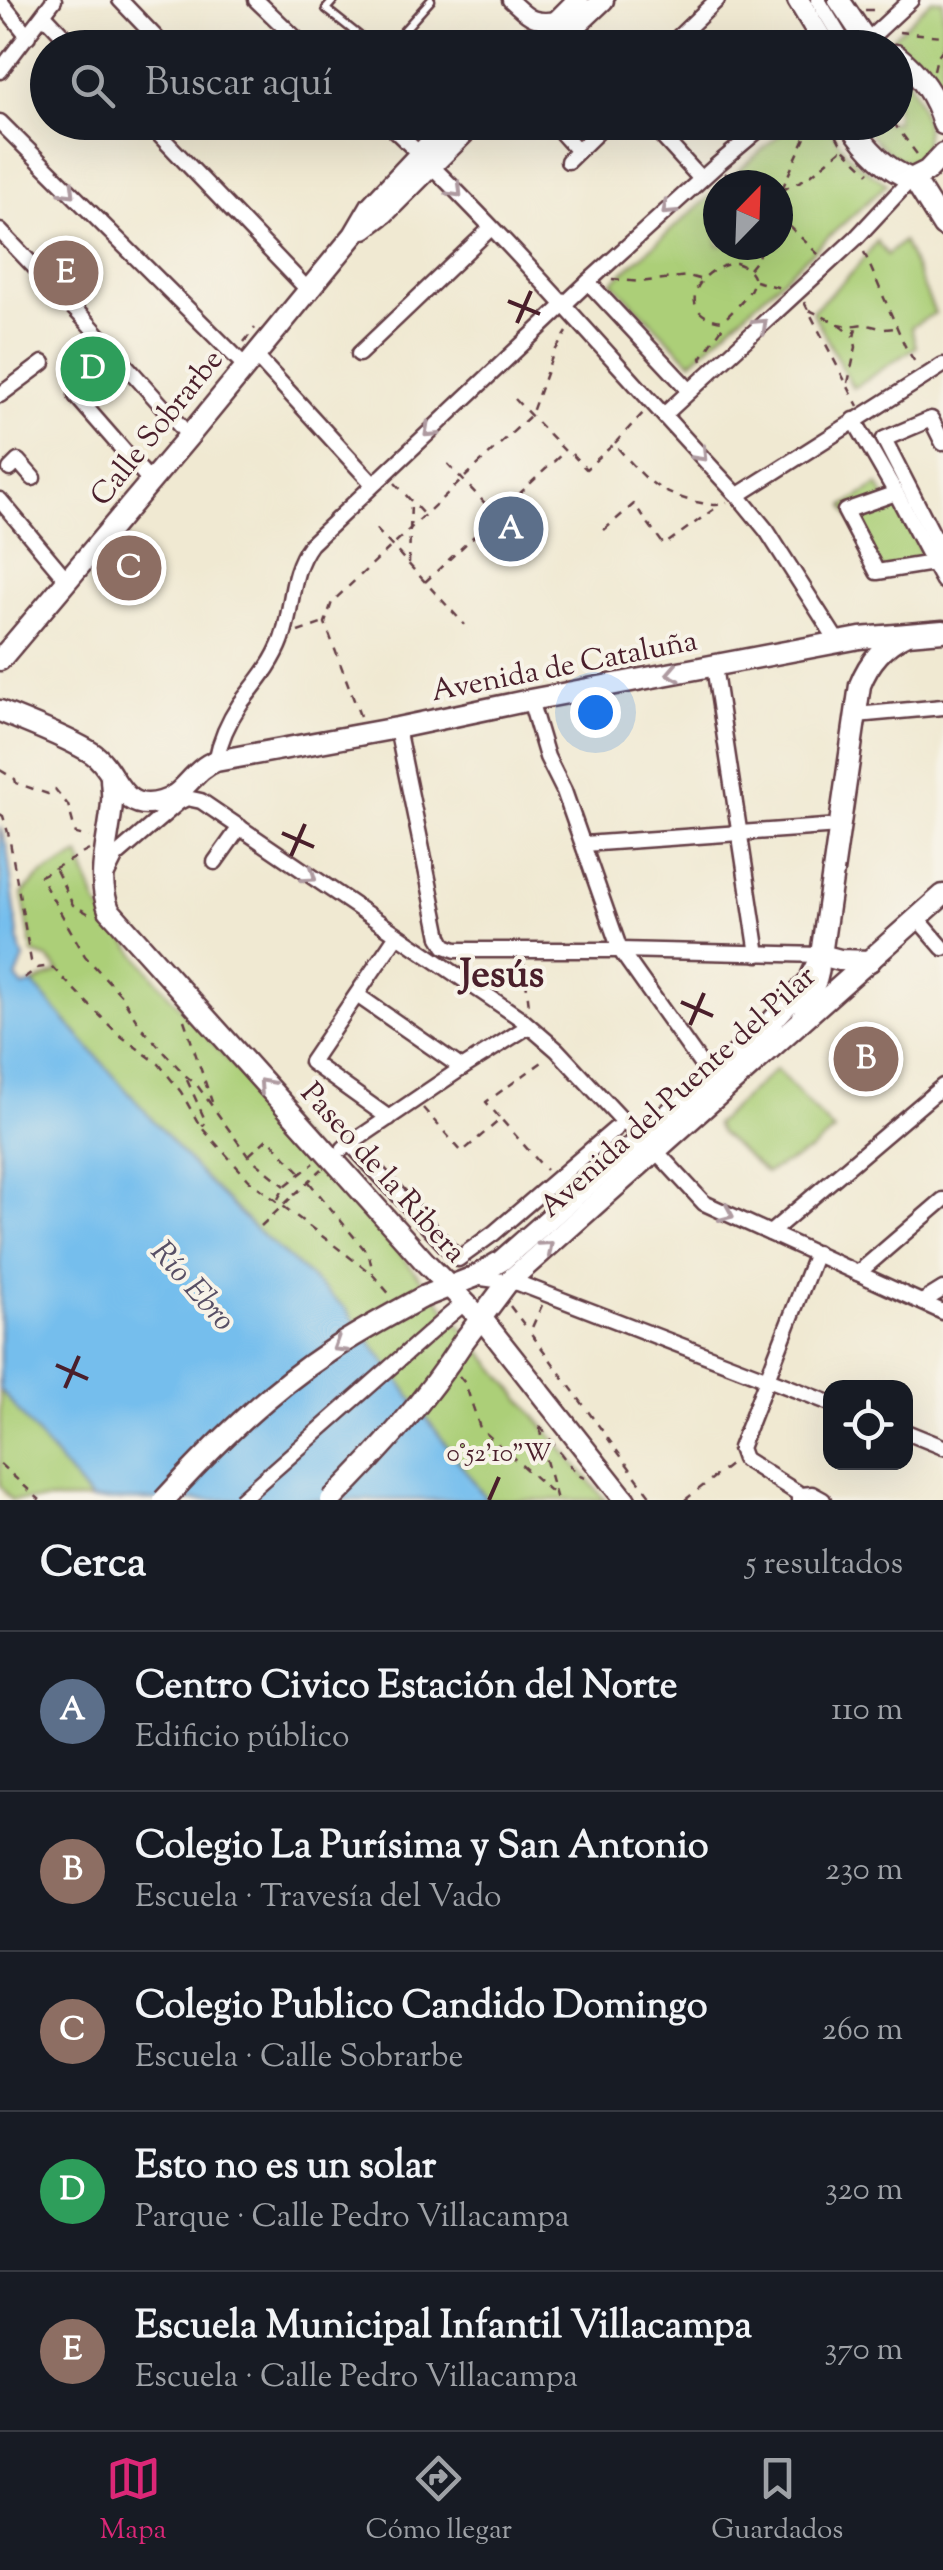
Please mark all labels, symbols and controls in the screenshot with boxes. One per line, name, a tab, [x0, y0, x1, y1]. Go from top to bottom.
search box	[30, 30, 913, 140]
icon: search	[65, 58, 120, 113]
text: Buscar aquí	[145, 58, 333, 112]
north arrow	[703, 170, 793, 260]
one-way arrow	[444, 179, 462, 197]
one-way arrow	[57, 180, 75, 198]
one-way arrow	[661, 198, 680, 216]
pin: E	[34, 236, 98, 310]
one-way arrow	[749, 319, 768, 337]
pin: D	[61, 332, 126, 406]
street label: Calle Sobrarbe	[81, 341, 235, 516]
one-way arrow	[423, 419, 442, 437]
one-way arrow	[689, 443, 707, 462]
pin: A	[478, 492, 544, 566]
pin: C	[96, 530, 162, 606]
street label: Avenida de Cataluña	[428, 621, 701, 714]
one-way arrow	[665, 662, 682, 683]
your location	[570, 687, 621, 738]
one-way arrow	[299, 864, 318, 882]
district label: Jesús	[457, 948, 544, 1005]
street label: Avenida del Puente del Pilar	[531, 957, 827, 1229]
pin: B	[834, 1022, 898, 1096]
street label: Paseo de la Ribera	[289, 1074, 475, 1274]
one-way arrow	[259, 1078, 277, 1097]
one-way arrow	[717, 1202, 735, 1222]
water label: Río Ebro	[139, 1232, 245, 1342]
one-way arrow	[535, 1241, 553, 1259]
one-way arrow	[332, 1333, 350, 1352]
map controls	[823, 1380, 913, 1470]
button: locate	[823, 1380, 913, 1470]
text: 0°52'10"W	[447, 1437, 552, 1473]
text: Cerca	[40, 1535, 146, 1595]
text: 5 resultados	[746, 1542, 903, 1588]
text: Centro Civico Estación del Norte	[135, 1661, 678, 1715]
text: A	[60, 1688, 85, 1734]
text: 110 m	[831, 1688, 903, 1734]
text: Edificio público	[135, 1715, 350, 1761]
text: Colegio La Purísima y San Antonio	[135, 1821, 709, 1875]
text: B	[62, 1848, 83, 1894]
text: 230 m	[825, 1848, 903, 1894]
text: Escuela · Travesía del Vado	[135, 1875, 502, 1921]
text: Colegio Publico Candido Domingo	[135, 1981, 707, 2035]
text: C	[60, 2008, 85, 2054]
text: 260 m	[822, 2008, 903, 2054]
text: Escuela · Calle Sobrarbe	[135, 2035, 463, 2081]
text: Esto no es un solar	[135, 2141, 436, 2195]
text: D	[60, 2168, 85, 2214]
text: 320 m	[825, 2168, 903, 2214]
text: Parque · Calle Pedro Villacampa	[135, 2195, 570, 2241]
text: Escuela Municipal Infantil Villacampa	[135, 2301, 752, 2355]
text: E	[63, 2328, 82, 2374]
text: 370 m	[824, 2328, 903, 2374]
text: Escuela · Calle Pedro Villacampa	[135, 2355, 578, 2401]
tab: Mapa	[100, 2451, 166, 2551]
tab: Cómo llegar	[366, 2451, 512, 2551]
tab: Guardados	[711, 2451, 843, 2551]

